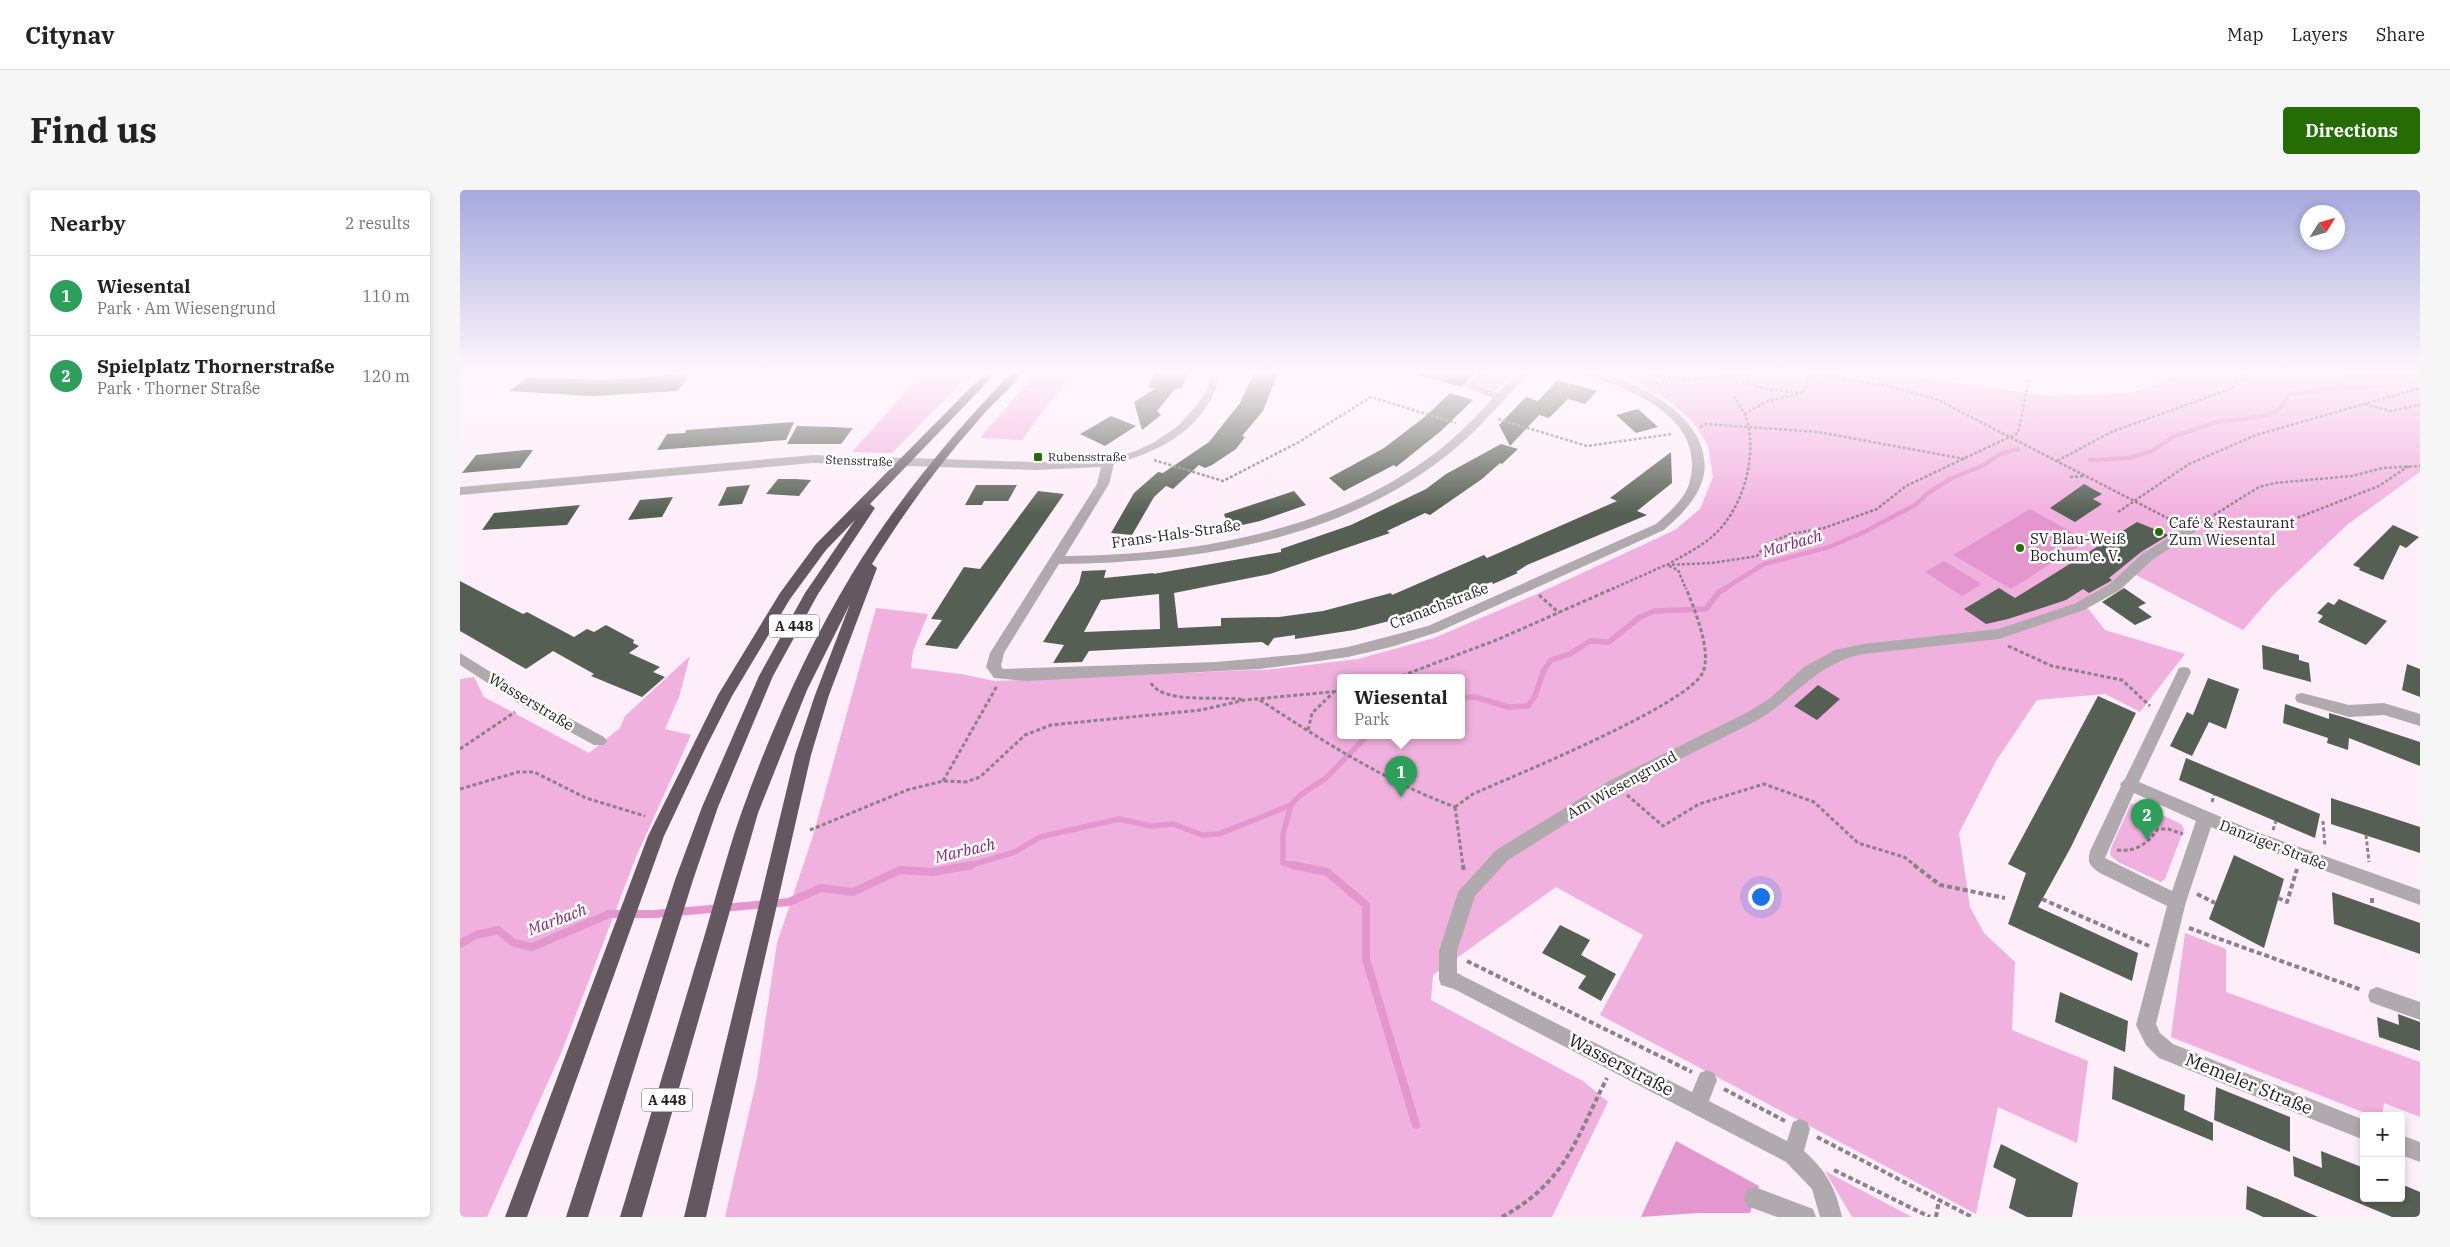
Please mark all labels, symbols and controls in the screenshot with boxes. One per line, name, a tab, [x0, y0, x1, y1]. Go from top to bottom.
text: Citynav	[25, 19, 114, 51]
text: Map	[2227, 23, 2264, 46]
text: Layers	[2292, 23, 2348, 46]
text: Share	[2376, 23, 2425, 46]
text: Find us	[30, 107, 157, 153]
button: Directions	[2283, 107, 2420, 154]
north arrow	[2300, 205, 2345, 250]
text: Nearby	[50, 209, 126, 237]
text: 2 results	[345, 213, 410, 233]
text: Wiesental	[97, 274, 190, 298]
text: 1	[61, 286, 71, 306]
text: 110 m	[362, 286, 410, 306]
text: Park · Am Wiesengrund	[97, 298, 276, 318]
text: Spielplatz Thornerstraße	[97, 354, 335, 378]
text: 2	[61, 366, 71, 386]
text: 120 m	[362, 366, 410, 386]
text: Park · Thorner Straße	[97, 378, 260, 398]
place label: Rubensstraße	[1048, 449, 1127, 464]
marker: Rubensstraße	[1032, 451, 1044, 463]
street label: Stensstraße	[825, 452, 893, 469]
place label: Café & Restaurant Zum Wiesental	[2169, 513, 2295, 549]
street label: Frans-Hals-Straße	[1110, 515, 1242, 552]
water label: Marbach	[1759, 525, 1824, 561]
marker: Café & Restaurant Zum Wiesental	[2153, 526, 2165, 538]
place label: SV Blau-Weiß Bochum e. V.	[2030, 529, 2126, 565]
marker: SV Blau-Weiß Bochum e. V.	[2014, 542, 2026, 554]
street label: Cranachstraße	[1387, 578, 1491, 633]
road number: A 448	[769, 614, 819, 638]
street label: Wasserstraße	[485, 669, 577, 734]
popup	[1337, 674, 1465, 739]
text: Wiesental	[1354, 685, 1448, 709]
text: Park	[1354, 709, 1389, 729]
street label: Am Wiesengrund	[1563, 746, 1680, 823]
pin: 1	[1385, 756, 1417, 797]
pin: 2	[2131, 799, 2163, 840]
street label: Danziger Straße	[2217, 815, 2330, 874]
water label: Marbach	[932, 833, 997, 867]
your location	[1748, 884, 1774, 910]
water label: Marbach	[524, 899, 589, 940]
street label: Wasserstraße	[1565, 1028, 1678, 1101]
street label: Memeler Straße	[2182, 1048, 2316, 1120]
road number: A 448	[642, 1088, 692, 1112]
map controls	[2360, 1112, 2405, 1202]
button: +	[2360, 1112, 2405, 1157]
button: −	[2360, 1157, 2405, 1202]

